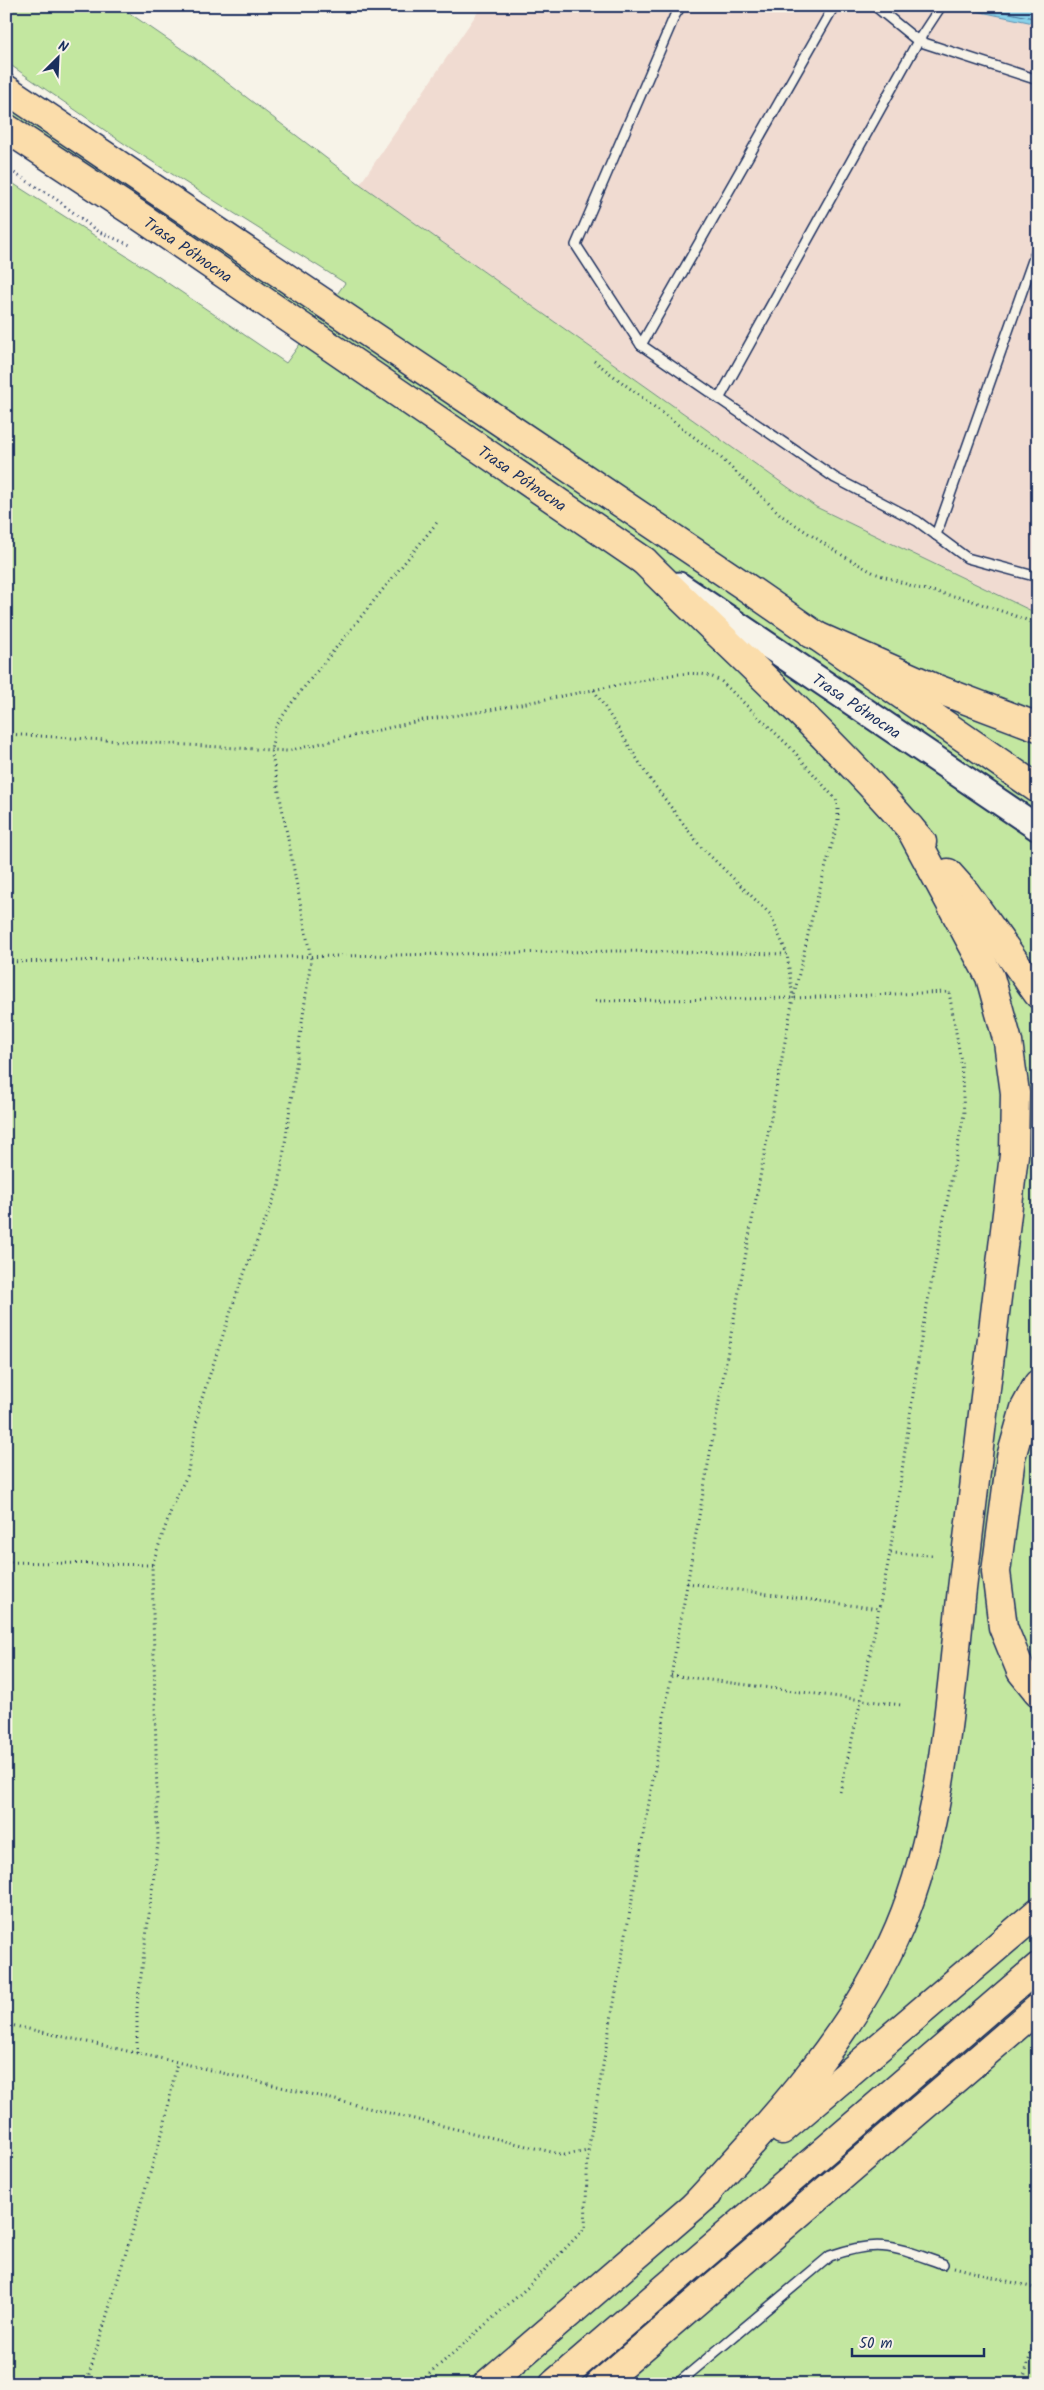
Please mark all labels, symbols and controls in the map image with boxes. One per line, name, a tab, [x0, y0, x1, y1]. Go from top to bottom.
north arrow	[32, 32, 82, 82]
text: N	[54, 35, 72, 59]
street label: Trasa Północna	[138, 211, 237, 290]
street label: Trasa Północna	[472, 440, 571, 519]
street label: Trasa Północna	[807, 668, 906, 746]
scale bar	[852, 2325, 984, 2357]
text: 50 m	[859, 2332, 893, 2356]

